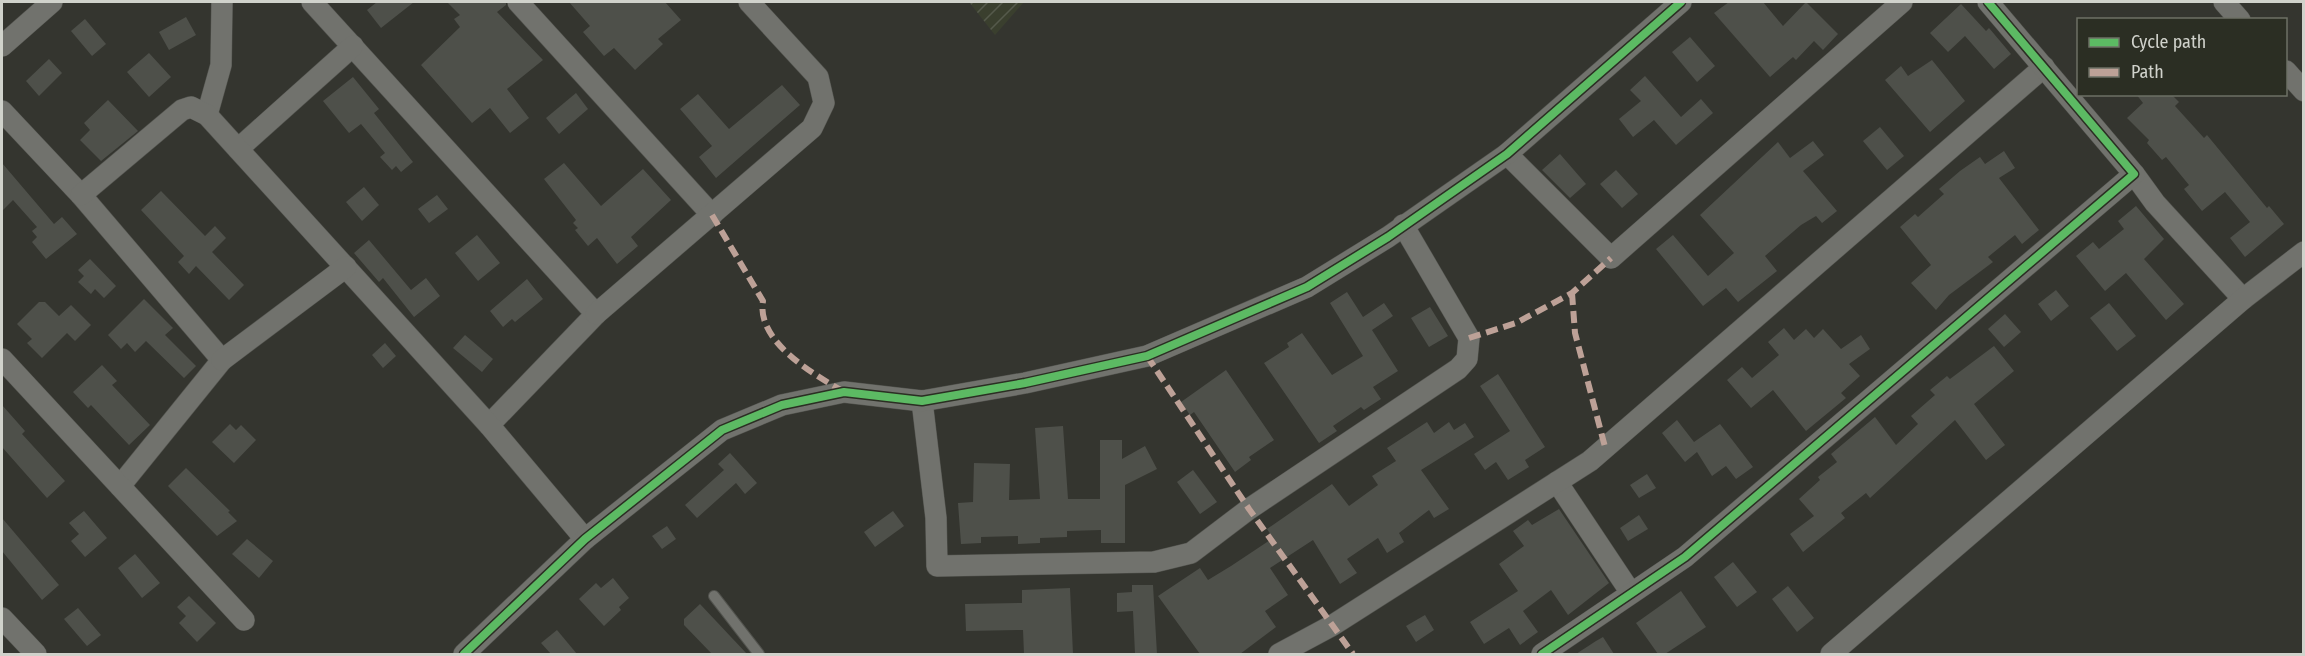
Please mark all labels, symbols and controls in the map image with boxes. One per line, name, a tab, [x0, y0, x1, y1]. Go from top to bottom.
legend	[2077, 18, 2287, 96]
text: Cycle path	[2131, 31, 2206, 53]
text: Path	[2131, 61, 2164, 83]

